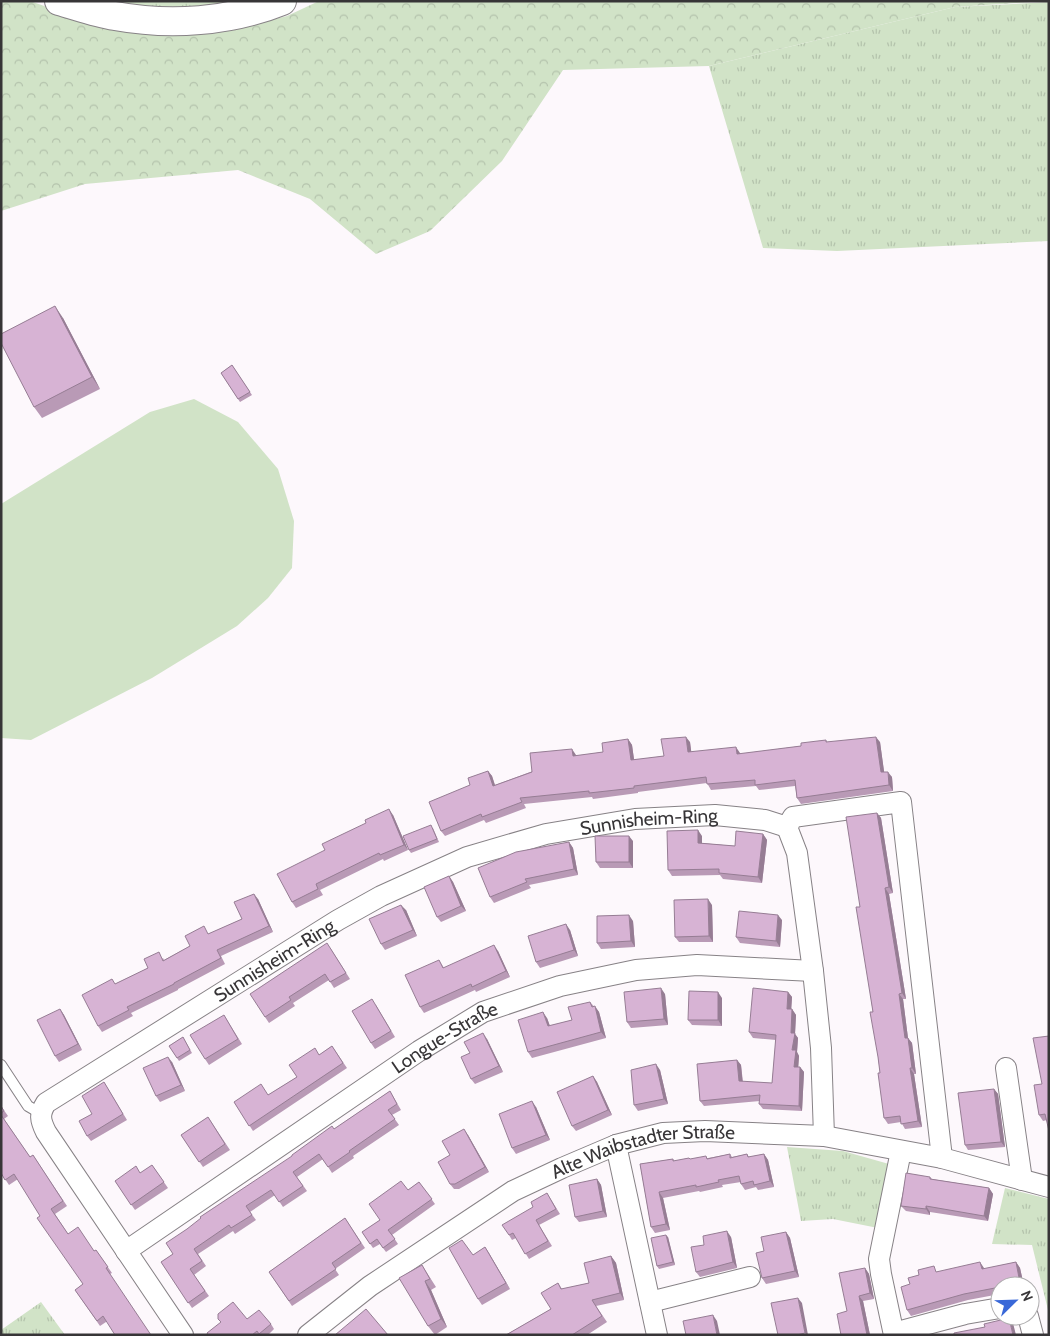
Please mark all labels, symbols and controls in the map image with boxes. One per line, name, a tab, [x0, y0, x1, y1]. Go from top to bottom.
street label: Sunnisheim-Ring	[578, 804, 719, 840]
street label: Sunnisheim-Ring	[210, 914, 340, 1007]
street label: Longue-Straße	[387, 997, 501, 1078]
street label: Alte Waibstadter Straße	[547, 1120, 736, 1184]
north arrow	[990, 1276, 1040, 1326]
text: N	[1017, 1288, 1037, 1304]

